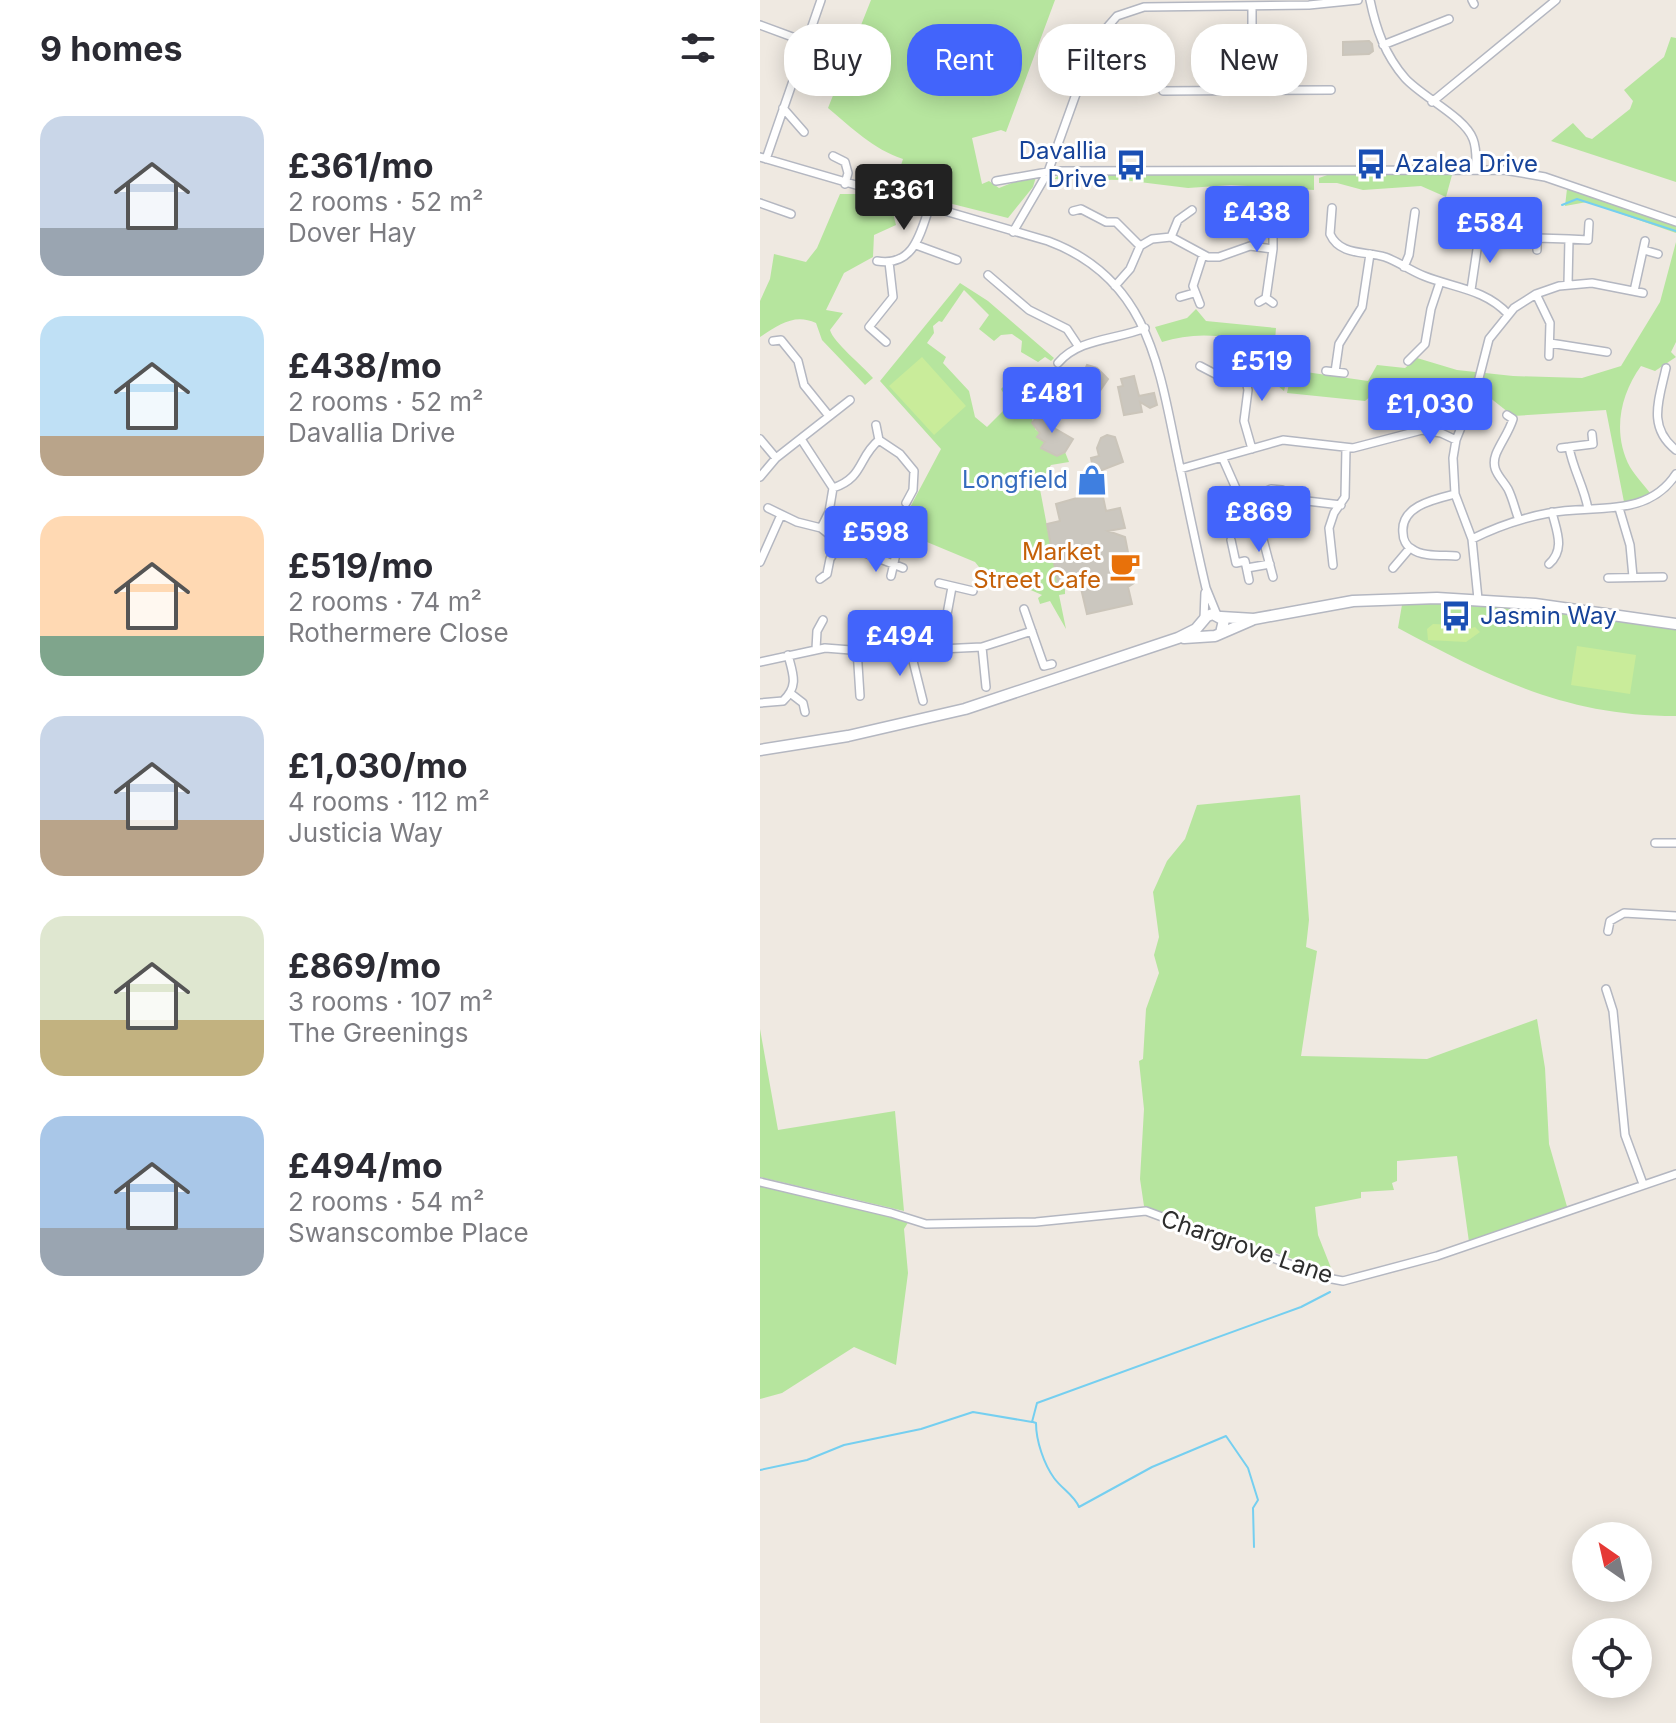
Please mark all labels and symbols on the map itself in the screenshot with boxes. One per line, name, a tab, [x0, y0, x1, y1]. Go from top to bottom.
place label: Davallia Drive	[1019, 136, 1107, 193]
bus stop icon: Azalea Drive	[1354, 147, 1388, 181]
bus stop icon: Davallia Drive	[1114, 148, 1148, 182]
place label: Azalea Drive	[1395, 149, 1538, 178]
pin: £361	[857, 164, 951, 232]
pin: £438	[1210, 186, 1304, 254]
pin: £584	[1443, 197, 1537, 265]
pin: £519	[1215, 335, 1309, 403]
pin: £481	[1005, 367, 1099, 435]
pin: £1,030	[1365, 378, 1495, 446]
shop icon: Longfield	[1075, 463, 1109, 497]
place label: Longfield	[962, 465, 1068, 494]
pin: £869	[1212, 486, 1306, 554]
pin: £598	[829, 506, 923, 574]
place label: Market Street Cafe	[973, 537, 1101, 594]
cafe icon: Market Street Cafe	[1108, 549, 1142, 583]
bus stop icon: Jasmin Way	[1439, 599, 1473, 633]
place label: Jasmin Way	[1480, 601, 1617, 630]
pin: £494	[853, 610, 947, 678]
street label: Chargrove Lane	[1157, 1204, 1337, 1290]
north arrow	[1572, 1522, 1652, 1602]

